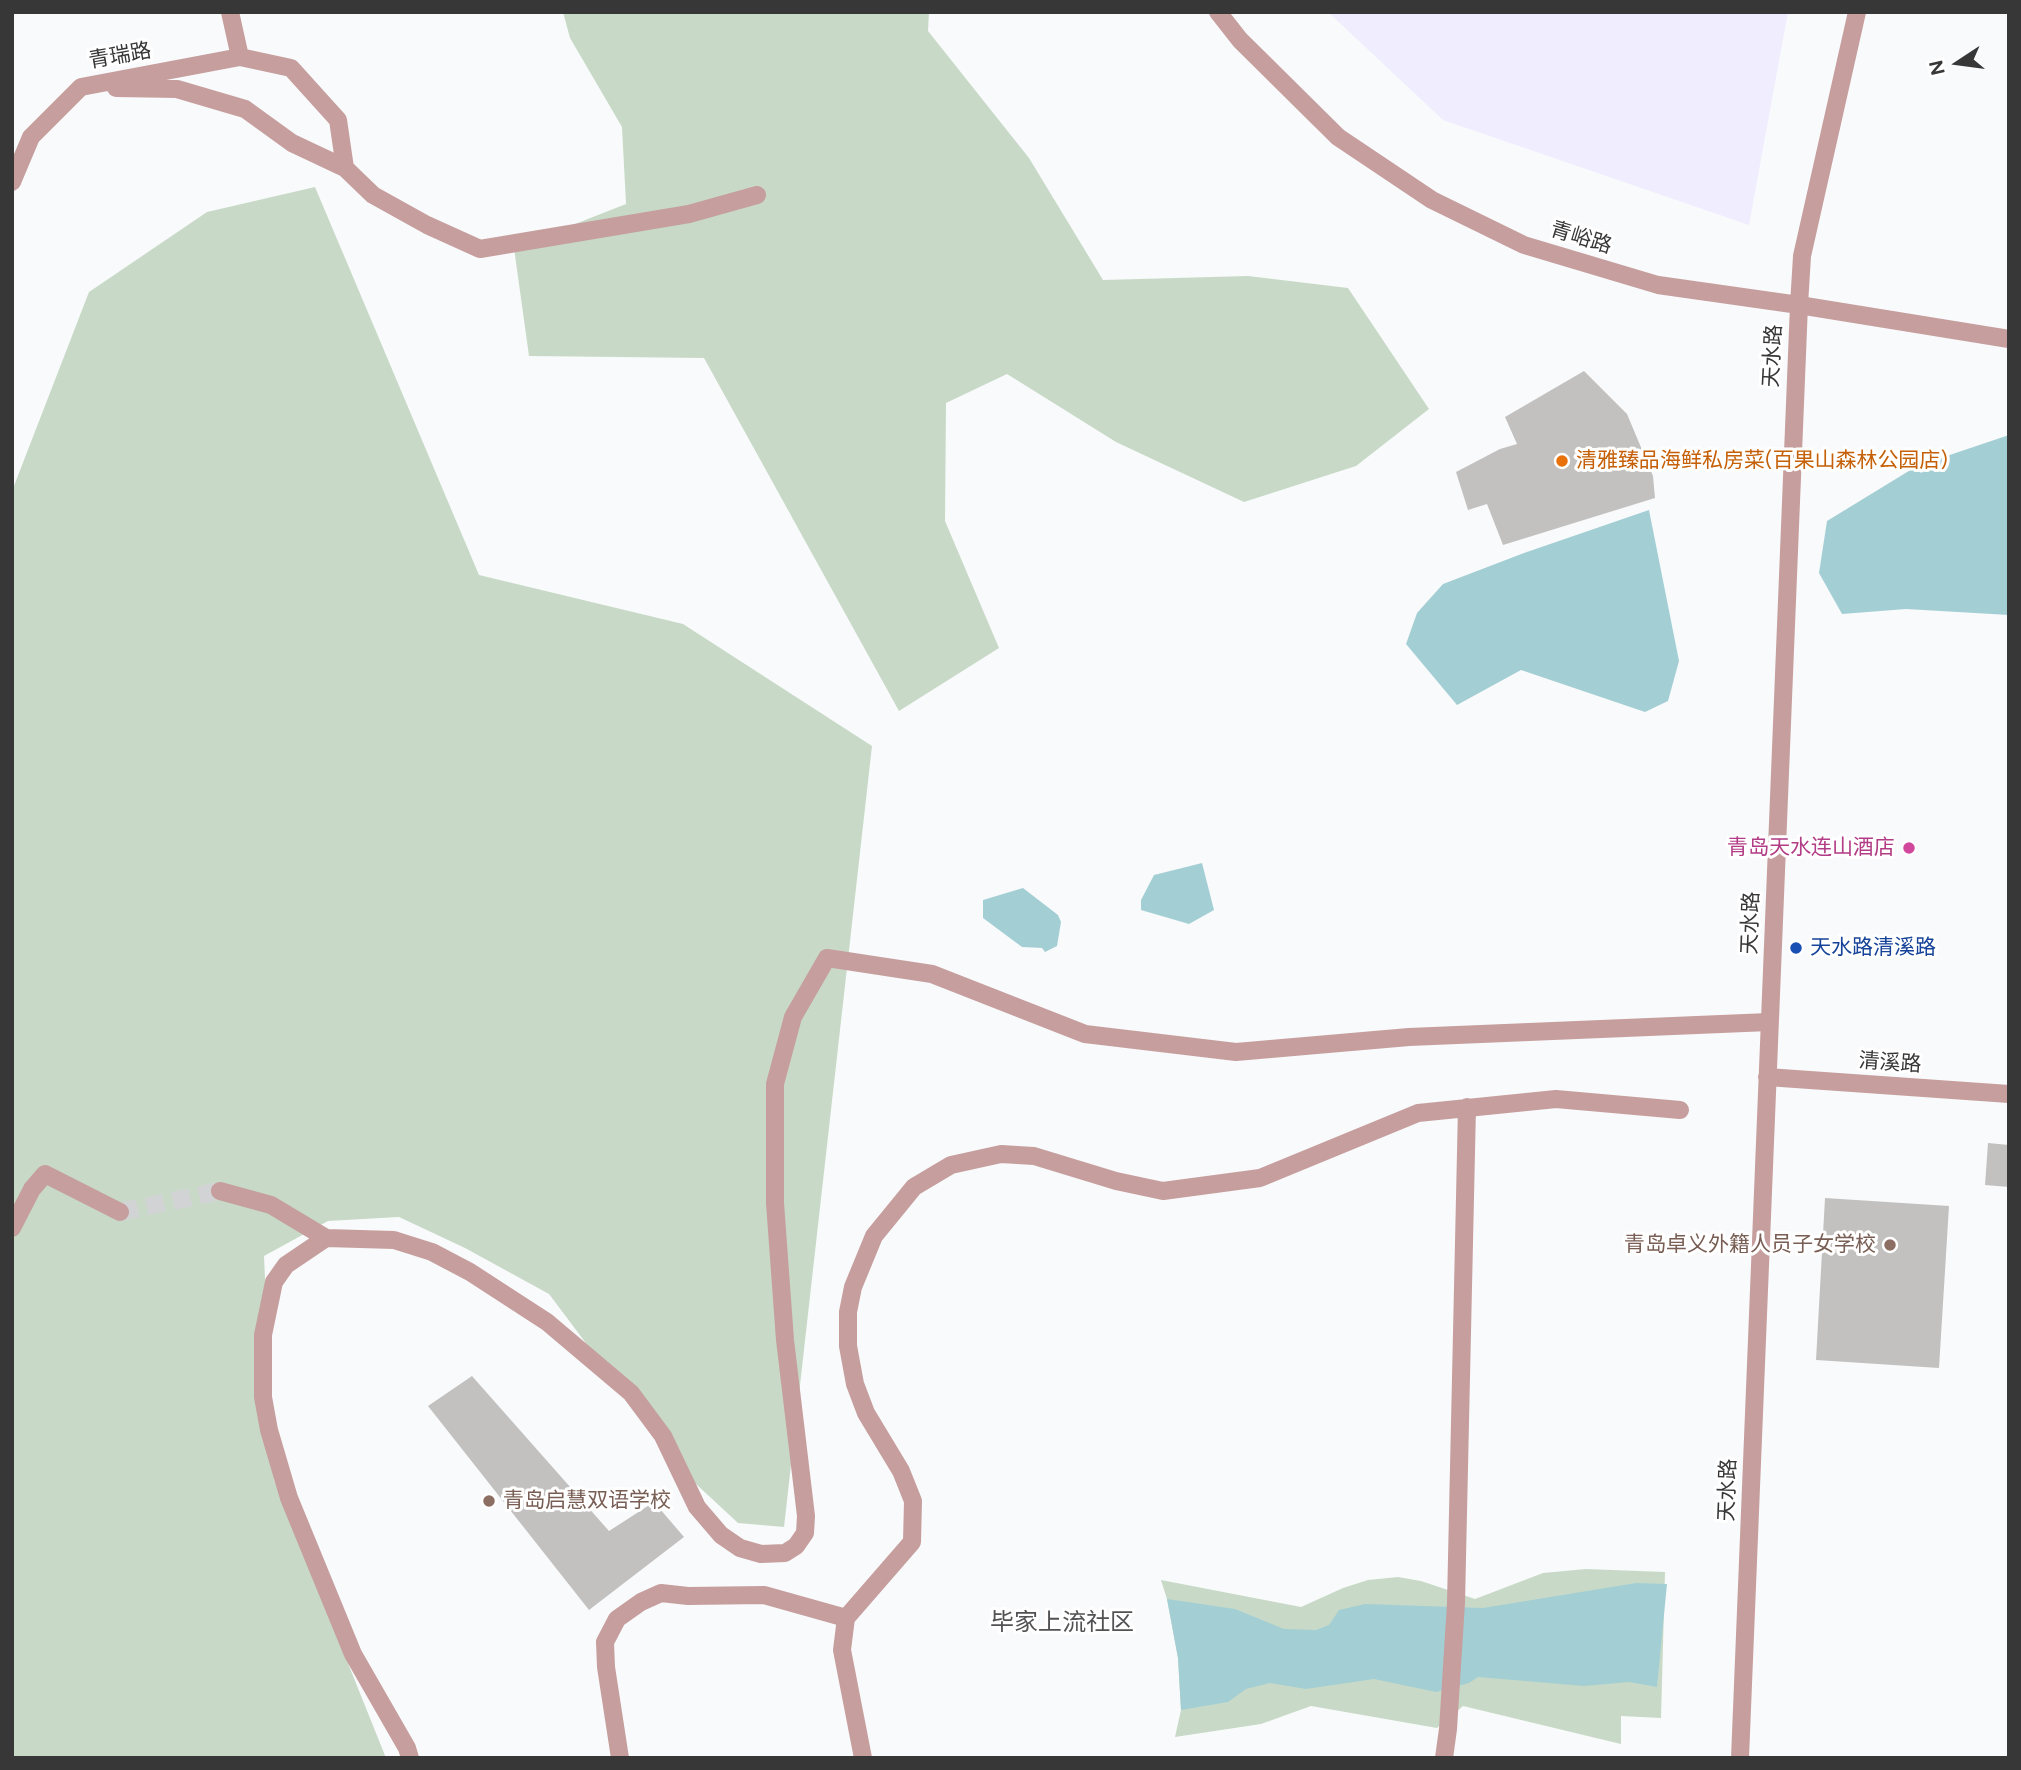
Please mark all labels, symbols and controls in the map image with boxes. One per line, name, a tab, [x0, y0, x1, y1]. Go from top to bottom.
north arrow	[1923, 28, 1993, 98]
street label: 青瑞路	[87, 38, 153, 74]
text: N	[1924, 58, 1950, 78]
street label: 青峪路	[1547, 217, 1615, 259]
street label: 天水路	[1759, 324, 1787, 388]
place label: 清雅臻品海鲜私房菜(百果山森林公园店)	[1576, 448, 1948, 474]
marker: 清雅臻品海鲜私房菜(百果山森林公园店)	[1554, 453, 1570, 469]
place label: 青岛天水连山酒店	[1727, 835, 1895, 861]
marker: 青岛天水连山酒店	[1901, 840, 1917, 856]
street label: 天水路	[1737, 891, 1765, 955]
place label: 天水路清溪路	[1810, 935, 1936, 961]
marker: 天水路清溪路	[1788, 940, 1804, 956]
street label: 清溪路	[1858, 1048, 1922, 1078]
place label: 青岛卓义外籍人员子女学校	[1624, 1232, 1876, 1258]
marker: 青岛卓义外籍人员子女学校	[1882, 1237, 1898, 1253]
street label: 天水路	[1714, 1458, 1742, 1522]
place label: 青岛启慧双语学校	[503, 1488, 671, 1514]
marker: 青岛启慧双语学校	[481, 1493, 497, 1509]
district label: 毕家上流社区	[990, 1609, 1134, 1637]

